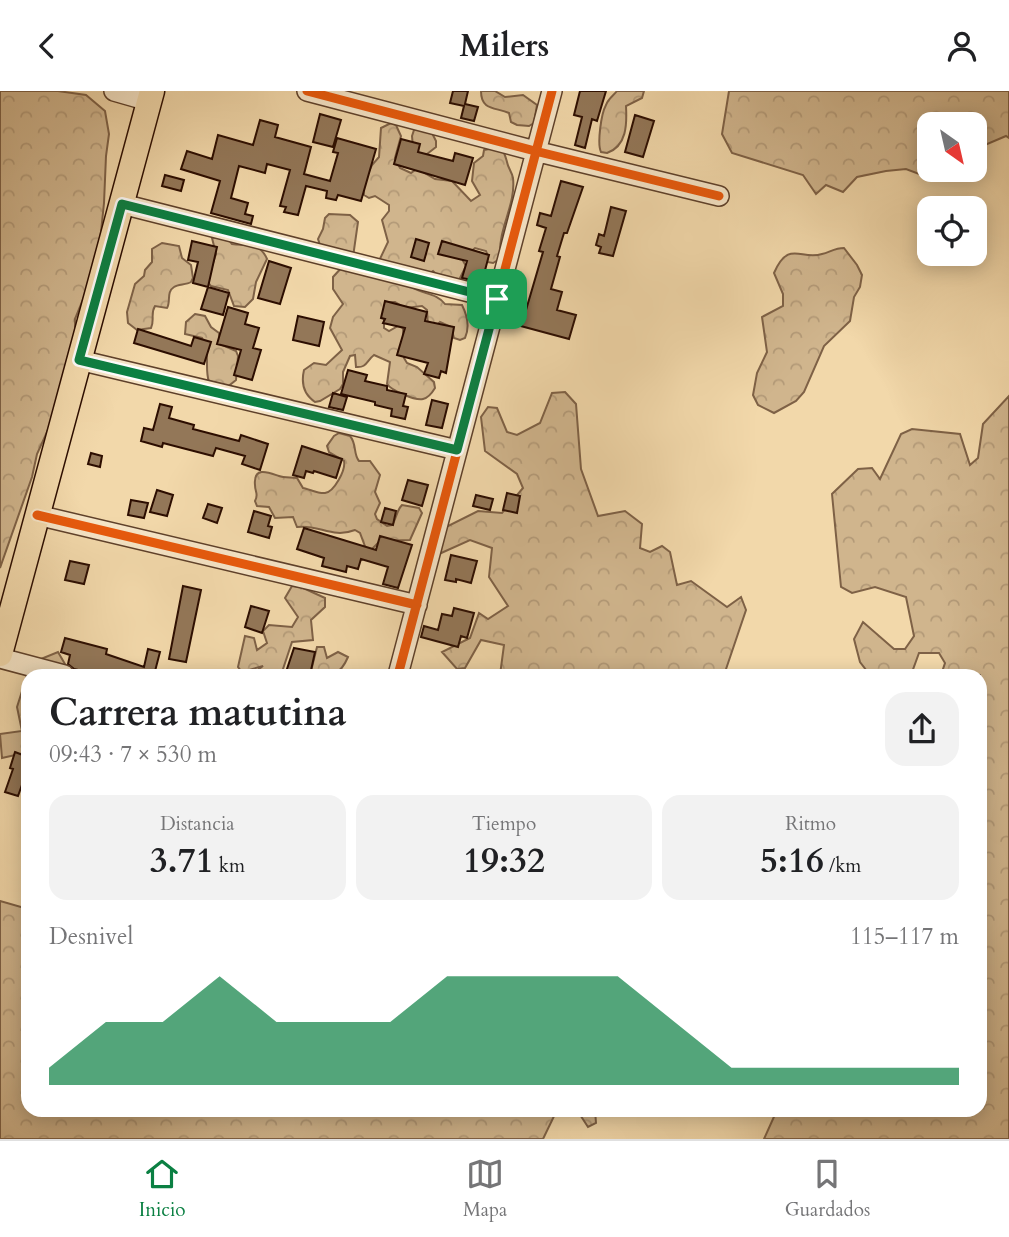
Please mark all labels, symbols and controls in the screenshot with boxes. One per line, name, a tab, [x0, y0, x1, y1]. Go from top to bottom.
text: Milers	[460, 24, 549, 68]
icon: back	[28, 27, 66, 65]
icon: person	[943, 27, 981, 65]
north arrow	[917, 112, 987, 182]
map controls	[917, 112, 987, 266]
button: locate	[917, 196, 987, 266]
pin	[467, 269, 527, 329]
icon: arrive	[478, 280, 516, 318]
text: Carrera matutina	[49, 687, 347, 739]
button: share	[885, 692, 959, 766]
text: 09:43 · 7 × 530 m	[49, 739, 217, 770]
text: Distancia	[160, 811, 235, 837]
text: Tiempo	[472, 811, 536, 837]
text: Ritmo	[785, 811, 836, 837]
text: 3.71	[150, 837, 214, 885]
text: 19:32	[463, 837, 545, 885]
text: 5:16	[760, 837, 824, 885]
text: km	[214, 853, 245, 879]
text: /km	[824, 853, 861, 879]
text: Desnivel	[49, 921, 133, 952]
text: 115–117 m	[850, 921, 959, 952]
tab: Inicio	[139, 1155, 186, 1223]
tab: Mapa	[463, 1155, 507, 1223]
tab: Guardados	[785, 1155, 870, 1223]

